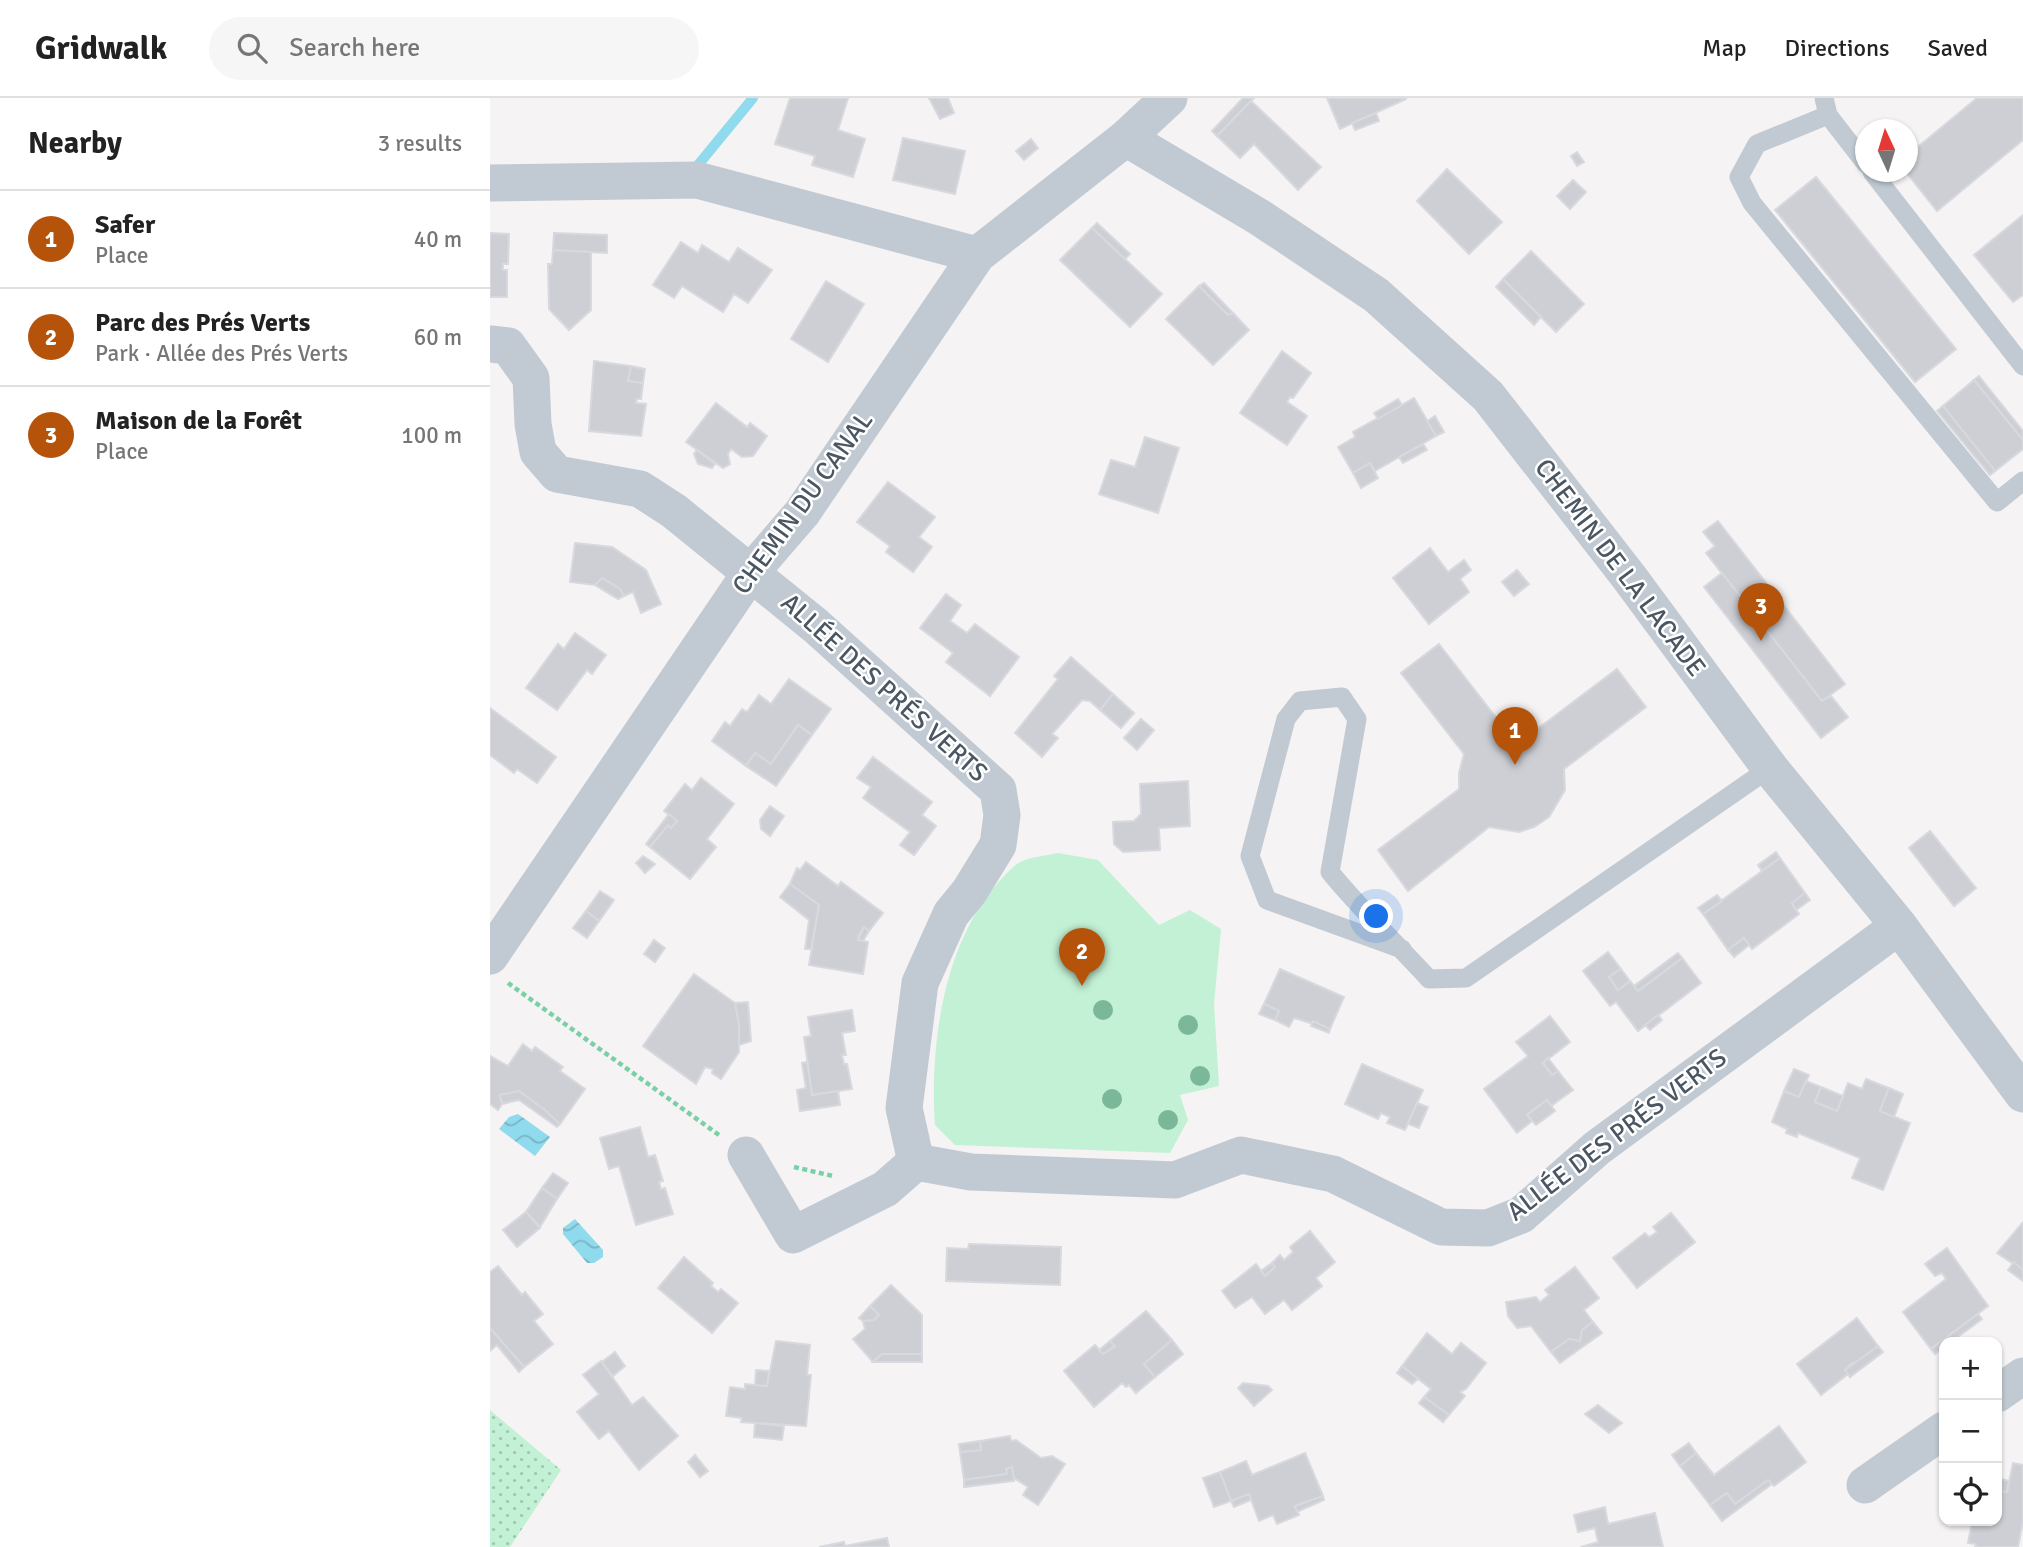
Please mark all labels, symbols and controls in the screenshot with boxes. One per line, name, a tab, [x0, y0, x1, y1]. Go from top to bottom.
search box	[209, 17, 699, 80]
text: Gridwalk	[35, 28, 167, 69]
icon: search	[233, 29, 271, 67]
text: Search here	[289, 32, 420, 64]
text: Map	[1702, 33, 1747, 63]
text: Directions	[1785, 33, 1890, 63]
text: Saved	[1928, 33, 1988, 63]
north arrow	[1855, 119, 1918, 182]
text: Nearby	[28, 125, 122, 162]
text: 3 results	[378, 129, 462, 158]
text: Safer	[95, 209, 155, 241]
text: 1	[45, 225, 57, 254]
text: 40 m	[414, 225, 462, 254]
text: Place	[95, 241, 149, 270]
text: Parc des Prés Verts	[95, 307, 310, 339]
text: 2	[45, 323, 57, 352]
text: 60 m	[414, 323, 462, 352]
text: Park · Allée des Prés Verts	[95, 339, 348, 368]
text: Maison de la Forêt	[95, 405, 302, 437]
street label: CHEMIN DU CANAL	[726, 405, 880, 601]
text: 3	[45, 421, 57, 450]
text: 100 m	[401, 421, 462, 450]
text: Place	[95, 437, 149, 466]
street label: CHEMIN DE LA LACADE	[1528, 453, 1712, 683]
pin: 3	[1738, 583, 1784, 641]
street label: ALLÉE DES PRÉS VERTS	[774, 587, 994, 789]
pin: 1	[1492, 707, 1538, 765]
your location	[1359, 899, 1393, 933]
pin: 2	[1059, 928, 1105, 986]
street label: ALLÉE DES PRÉS VERTS	[1501, 1042, 1733, 1228]
map controls	[1939, 1337, 2002, 1526]
button: +	[1939, 1337, 2002, 1400]
button: −	[1939, 1400, 2002, 1463]
button: locate	[1939, 1463, 2002, 1526]

